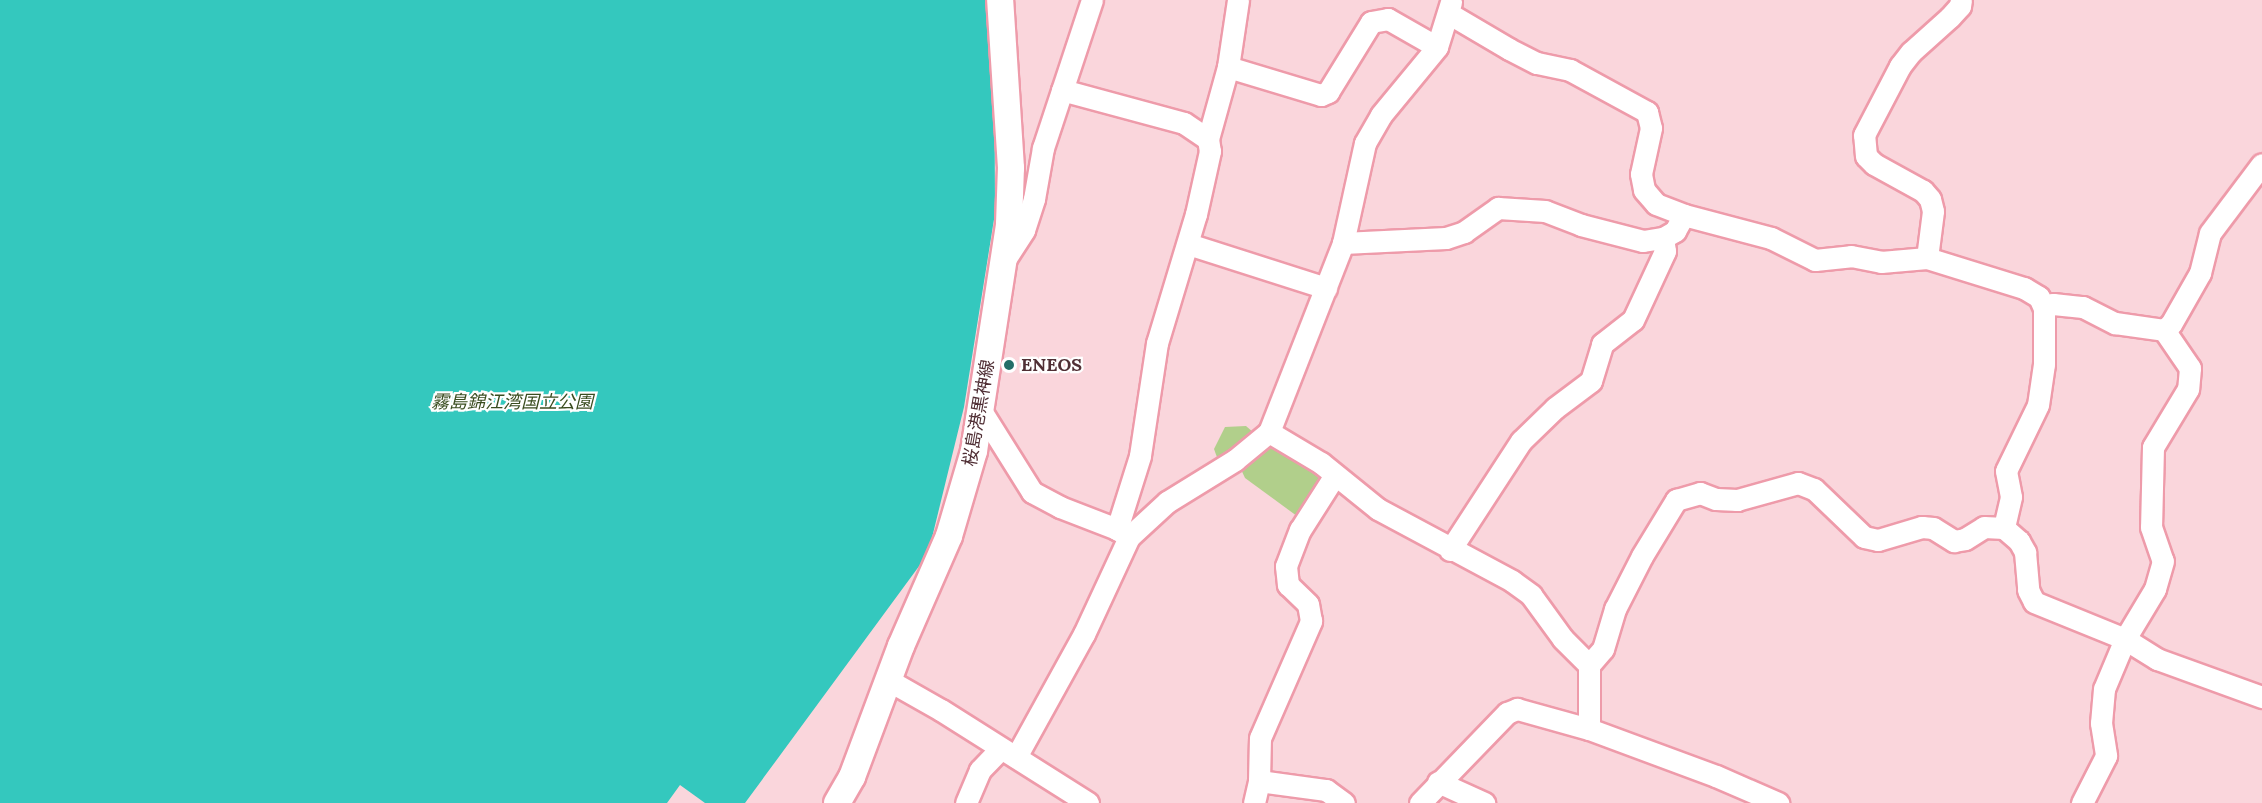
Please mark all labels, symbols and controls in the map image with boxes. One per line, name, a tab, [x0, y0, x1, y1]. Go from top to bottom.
place label: ENEOS	[1021, 354, 1082, 376]
street label: 桜島港黒神線	[959, 358, 999, 468]
marker: ENEOS	[1002, 358, 1016, 372]
park label: 霧島錦江湾国立公園	[431, 391, 593, 413]

